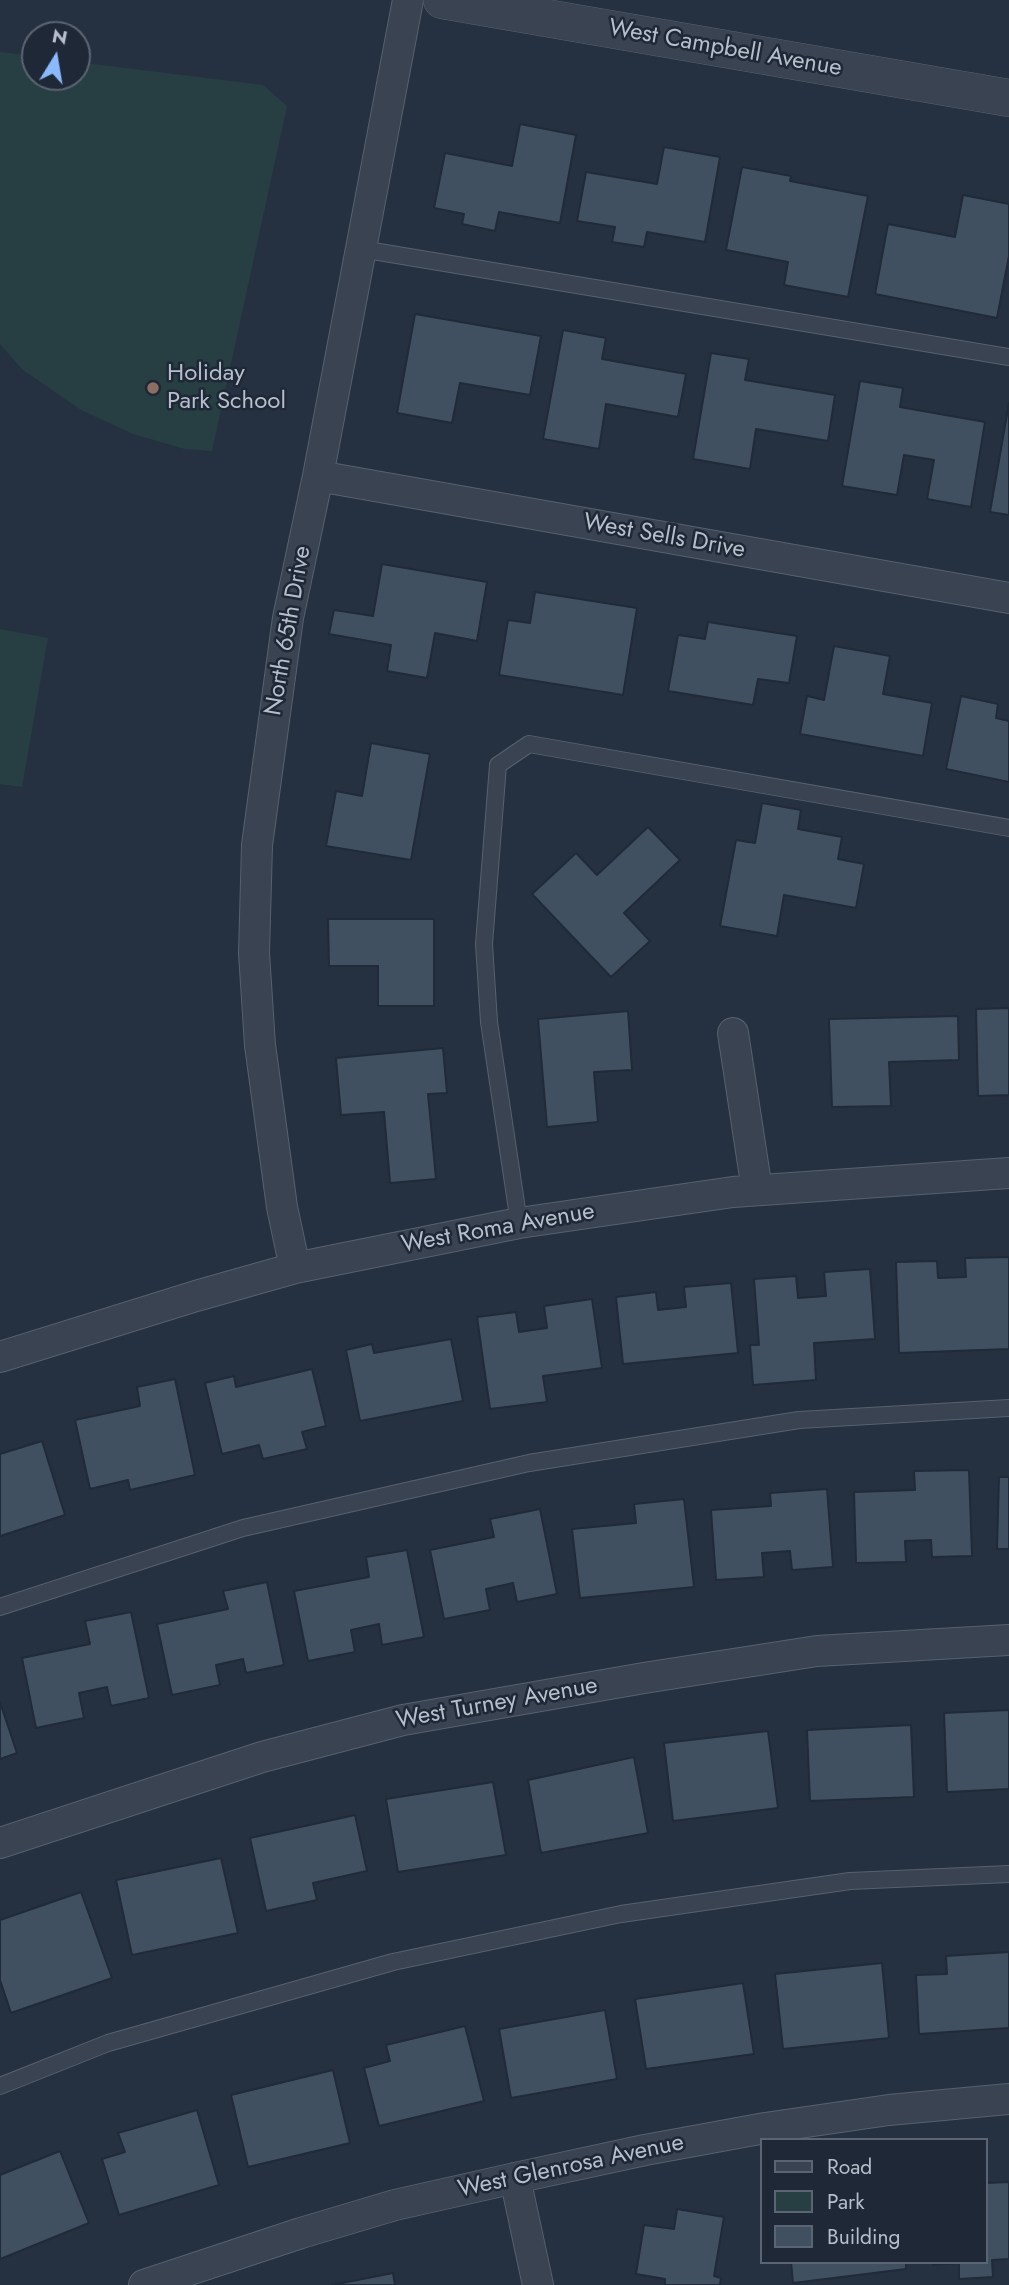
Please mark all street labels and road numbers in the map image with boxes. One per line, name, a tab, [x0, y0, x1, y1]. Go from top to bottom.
street label: West Campbell Avenue	[606, 14, 844, 84]
street label: West Sells Drive	[581, 509, 747, 565]
street label: North 65th Drive	[260, 544, 318, 718]
street label: West Roma Avenue	[399, 1198, 597, 1260]
street label: West Turney Avenue	[394, 1672, 600, 1736]
street label: West Glenrosa Avenue	[455, 2129, 687, 2205]

